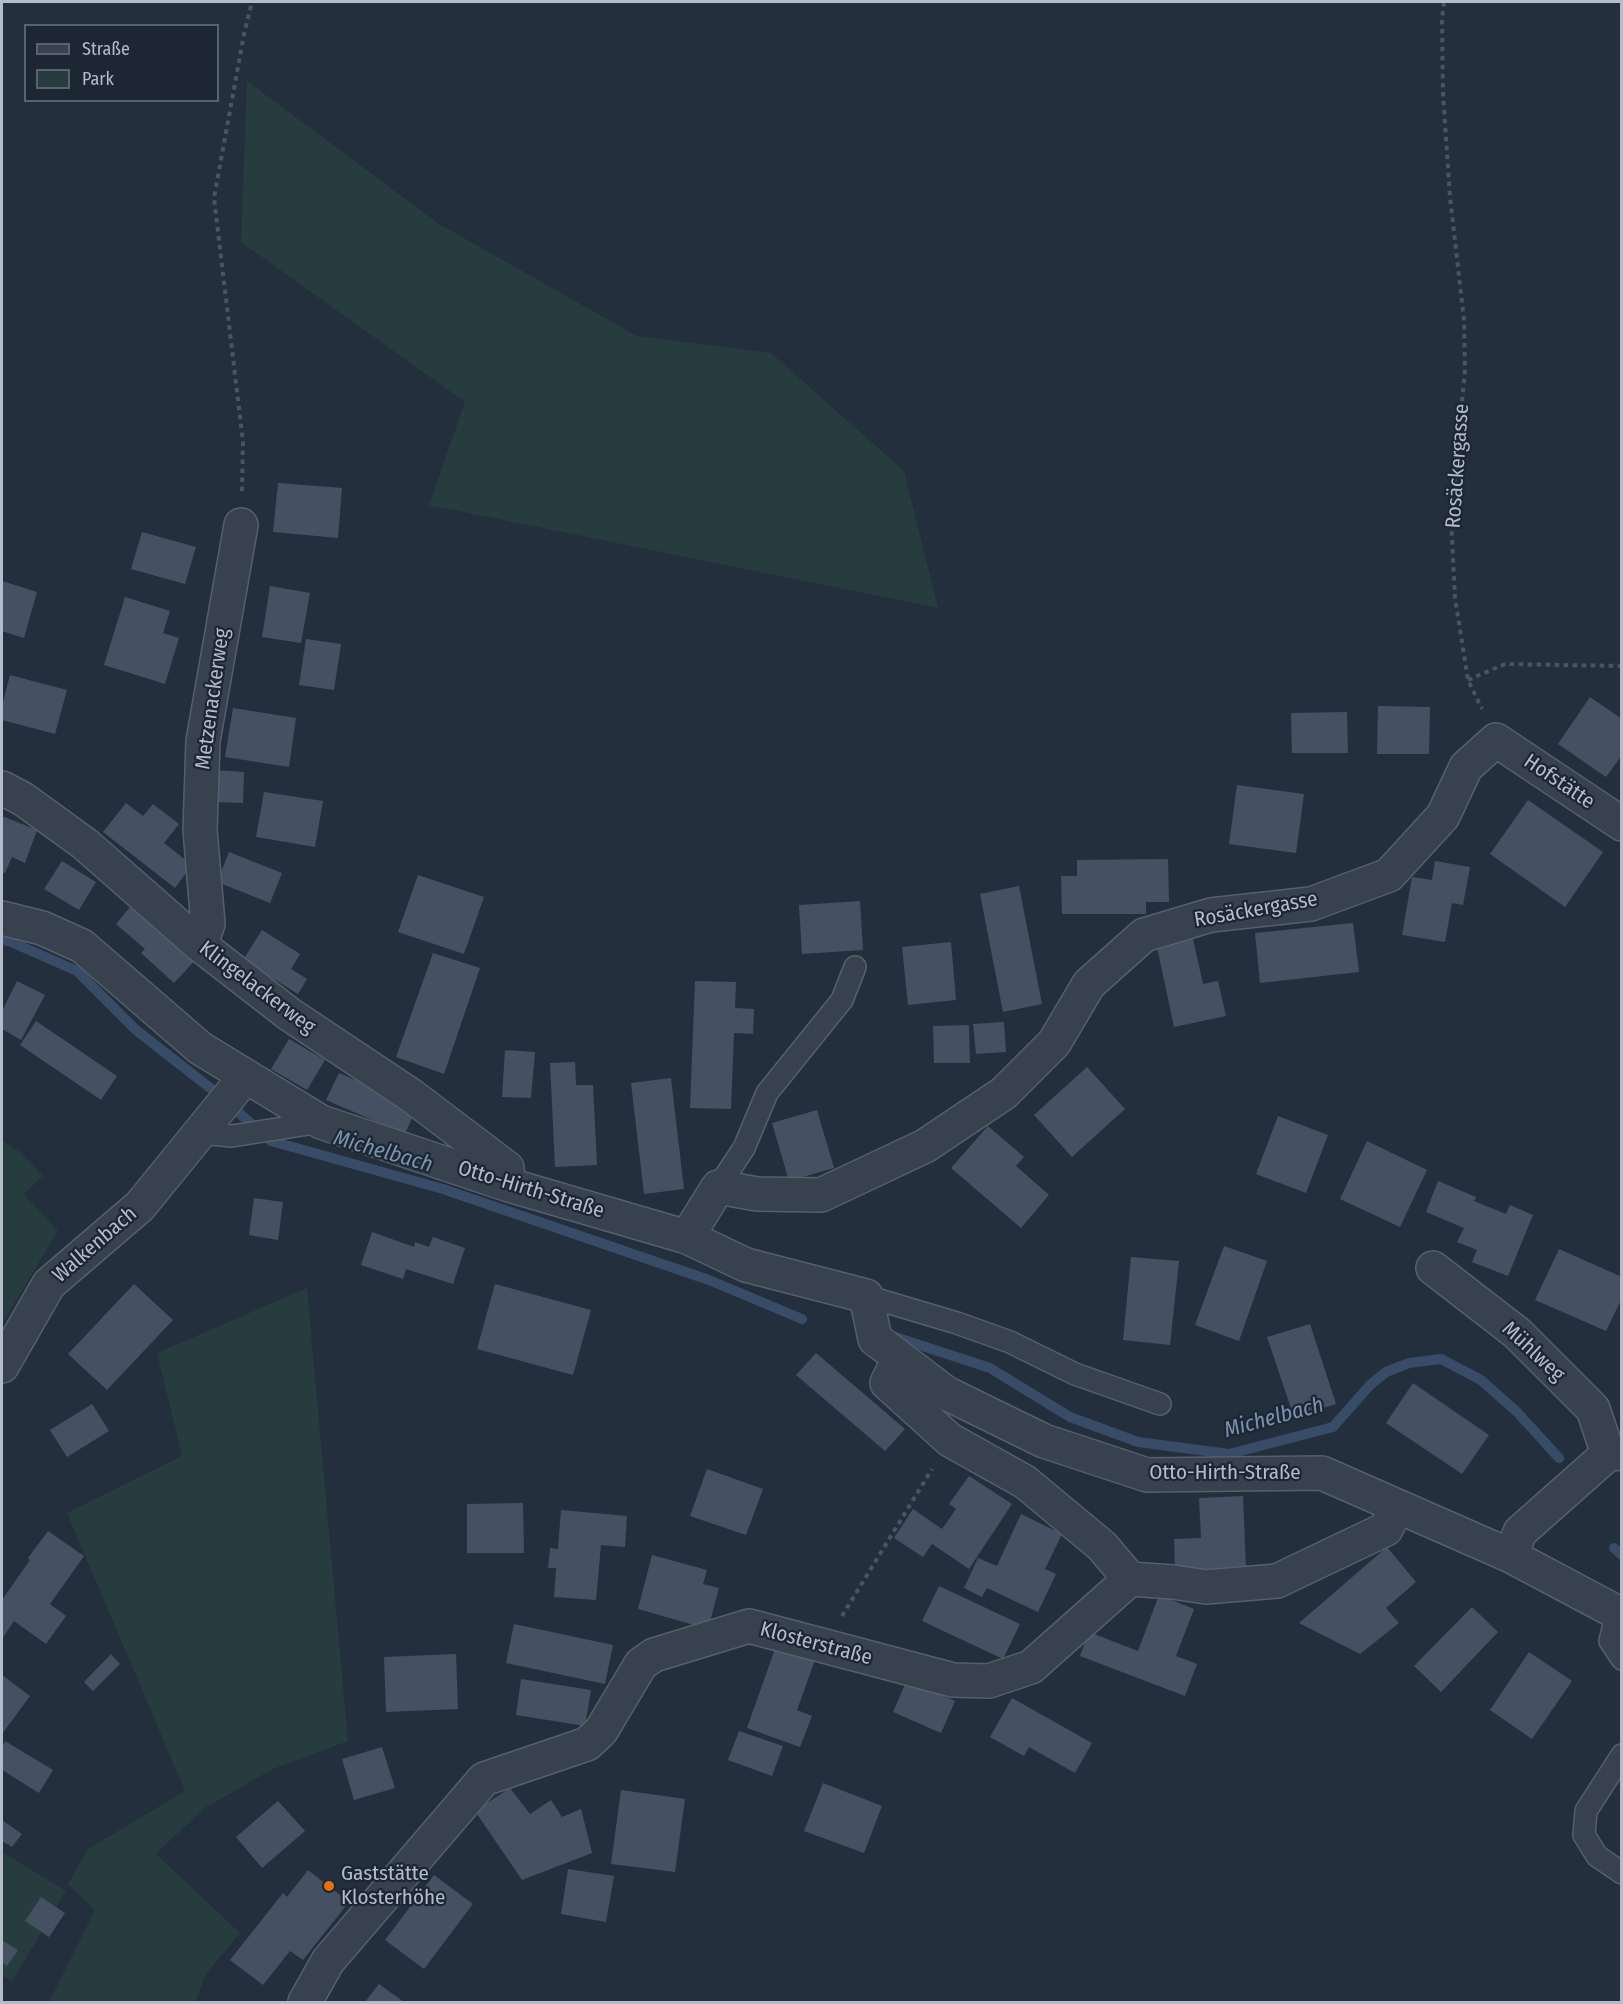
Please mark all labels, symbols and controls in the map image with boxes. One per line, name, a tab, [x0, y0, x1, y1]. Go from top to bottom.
legend	[24, 24, 219, 102]
text: Straße	[82, 38, 130, 60]
text: Park	[82, 68, 114, 90]
street label: Rosäckergasse	[1441, 403, 1475, 529]
street label: Metzenackerweg	[191, 627, 235, 771]
street label: Hofstätte	[1519, 749, 1599, 815]
street label: Rosäckergasse	[1192, 887, 1320, 933]
street label: Klingelackerweg	[194, 936, 320, 1040]
water label: Michelbach	[330, 1125, 436, 1179]
street label: Otto-Hirth-Straße	[455, 1156, 607, 1224]
street label: Walkenbach	[48, 1202, 142, 1288]
street label: Mühlweg	[1496, 1317, 1570, 1387]
water label: Michelbach	[1221, 1392, 1327, 1444]
street label: Otto-Hirth-Straße	[1149, 1460, 1301, 1486]
street label: Klosterstraße	[757, 1617, 875, 1671]
place label: Gaststätte Klosterhöhe	[341, 1861, 445, 1911]
marker: Gaststätte Klosterhöhe	[322, 1879, 336, 1893]

